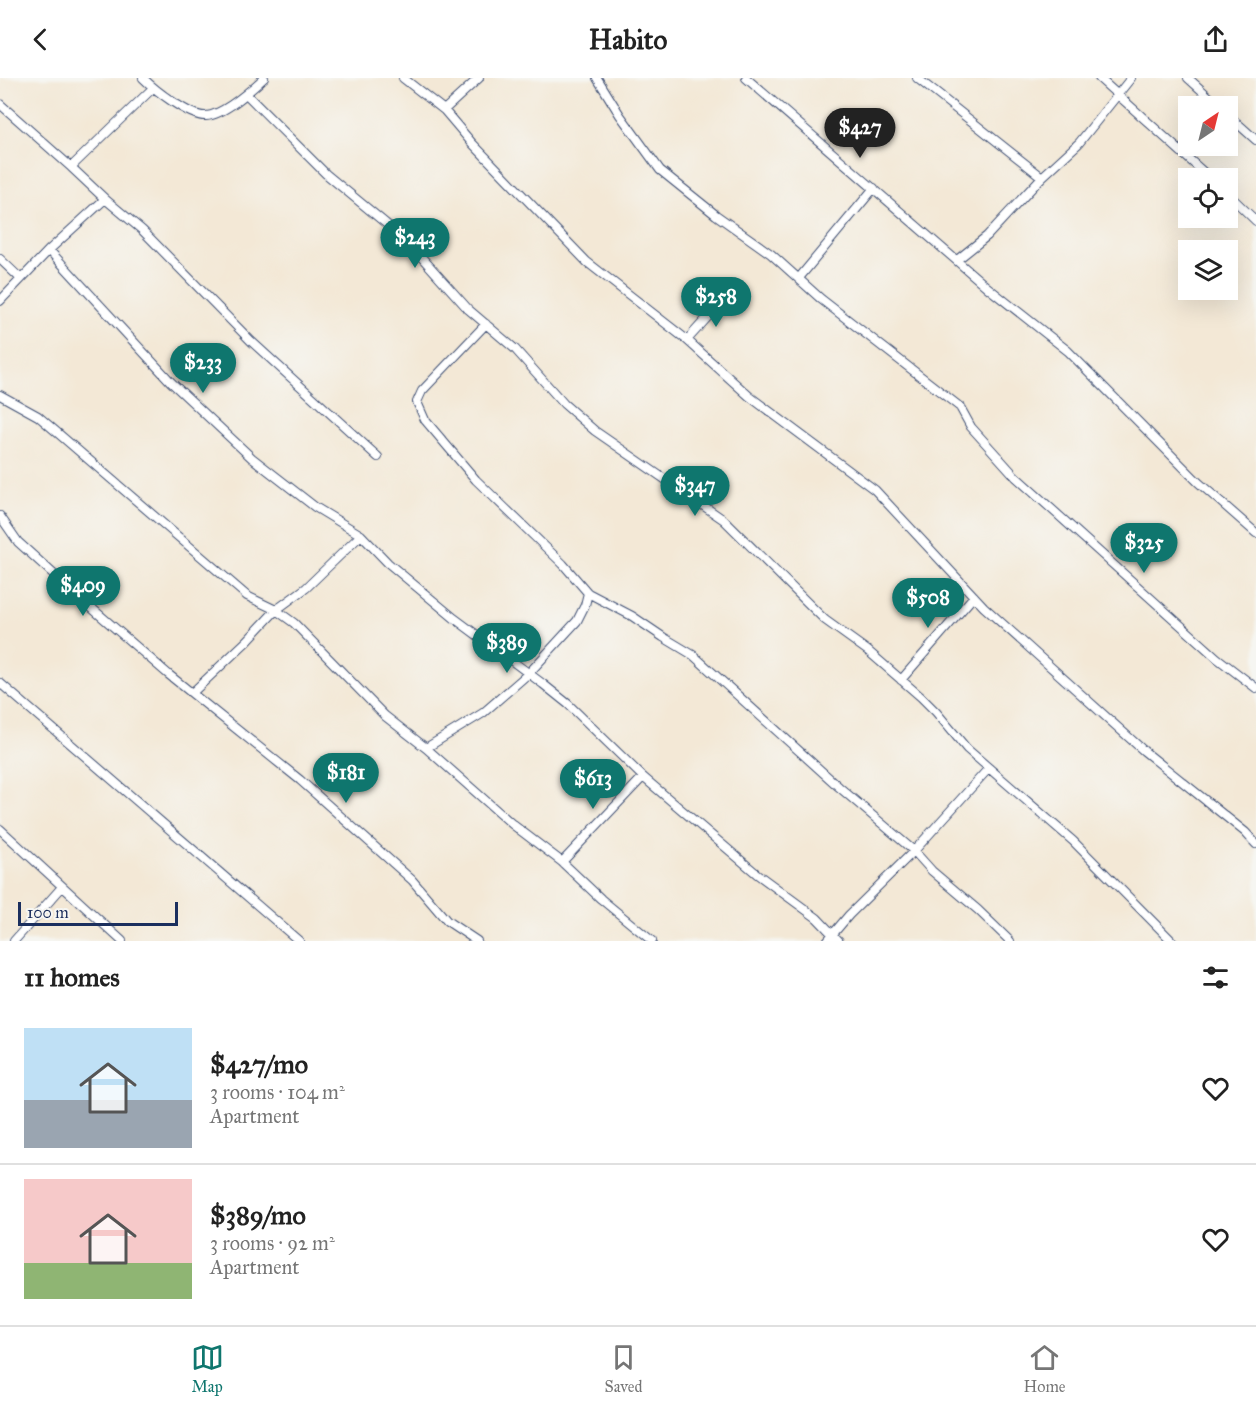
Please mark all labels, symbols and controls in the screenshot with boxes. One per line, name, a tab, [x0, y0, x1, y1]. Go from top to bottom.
icon: back	[24, 23, 57, 56]
text: Habito	[589, 23, 667, 56]
icon: share	[1199, 23, 1232, 56]
north arrow	[1178, 96, 1238, 156]
map controls	[1178, 96, 1238, 300]
pin: $427	[824, 108, 896, 159]
text: $427	[838, 115, 882, 139]
button: locate	[1178, 168, 1238, 228]
pin: $243	[379, 218, 451, 269]
text: $243	[394, 225, 436, 249]
button: layers	[1178, 240, 1238, 300]
pin: $258	[680, 277, 752, 328]
text: $258	[695, 284, 737, 308]
pin: $233	[167, 343, 239, 394]
text: $233	[184, 350, 222, 374]
pin: $347	[659, 466, 731, 517]
text: $347	[675, 473, 715, 497]
pin: $325	[1108, 523, 1180, 574]
text: $325	[1124, 530, 1164, 554]
pin: $409	[47, 566, 119, 617]
text: $409	[60, 573, 106, 597]
pin: $508	[892, 578, 964, 629]
text: $508	[906, 585, 950, 609]
pin: $389	[471, 623, 543, 674]
text: $389	[486, 630, 528, 654]
pin: $181	[310, 753, 382, 804]
pin: $613	[557, 759, 629, 810]
text: $181	[327, 760, 365, 784]
text: $613	[574, 766, 612, 790]
scale bar	[18, 899, 178, 926]
text: 100 m	[27, 903, 69, 922]
text: 11 homes	[24, 961, 120, 993]
icon: filters	[1199, 961, 1232, 994]
text: $427/mo	[210, 1048, 308, 1080]
icon: home	[72, 1052, 144, 1124]
icon: heart	[1199, 1072, 1232, 1105]
text: 3 rooms · 104 m²	[210, 1080, 345, 1104]
text: Apartment	[210, 1104, 299, 1128]
text: $389/mo	[210, 1199, 306, 1231]
icon: home	[72, 1203, 144, 1275]
icon: heart	[1199, 1223, 1232, 1256]
text: 3 rooms · 92 m²	[210, 1231, 335, 1255]
text: Apartment	[210, 1255, 299, 1279]
tab: Map	[191, 1341, 224, 1396]
tab: Saved	[605, 1341, 643, 1396]
tab: Home	[1024, 1341, 1065, 1396]

